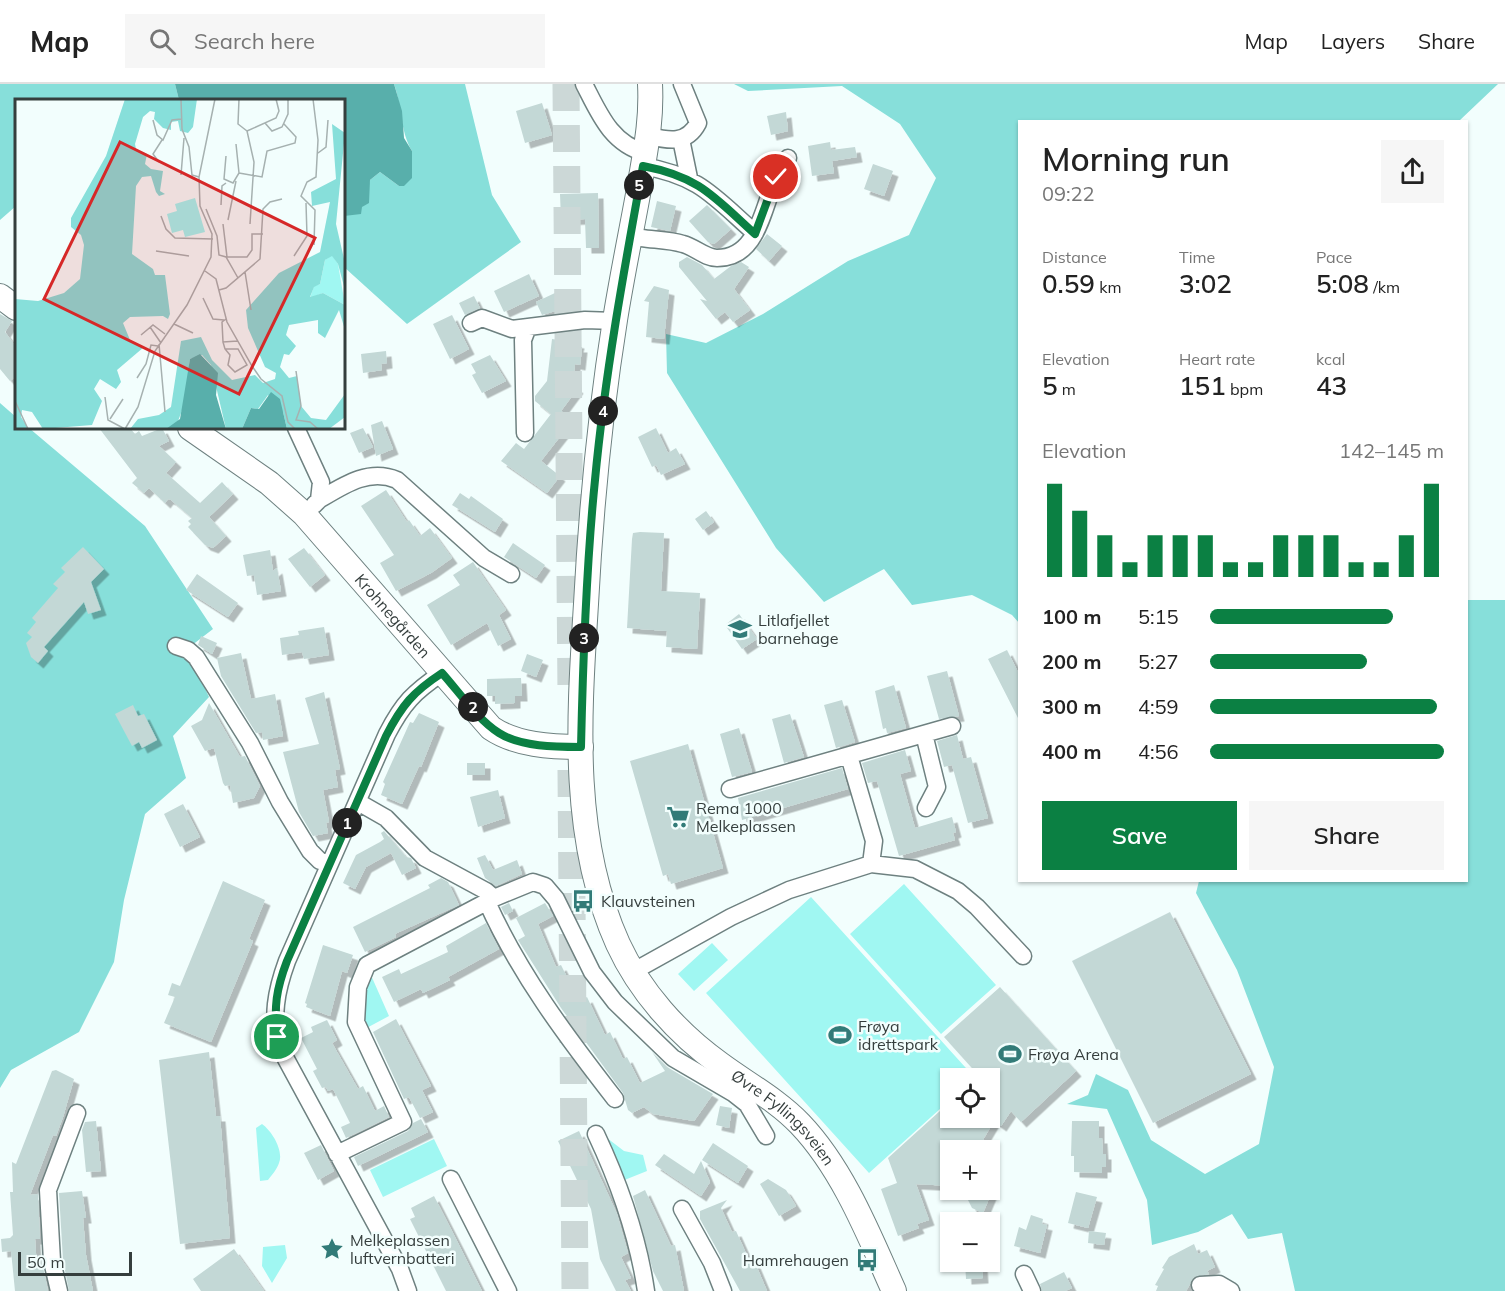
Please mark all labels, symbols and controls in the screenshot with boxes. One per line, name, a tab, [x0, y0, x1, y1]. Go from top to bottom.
search box	[125, 14, 545, 68]
text: Map	[30, 24, 89, 59]
icon: search	[146, 25, 179, 58]
text: Search here	[194, 27, 315, 55]
text: Map	[1245, 28, 1288, 54]
text: Layers	[1321, 28, 1385, 54]
text: Share	[1418, 28, 1475, 54]
inset map	[15, 99, 345, 429]
text: Morning run	[1042, 138, 1230, 179]
button: share	[1381, 140, 1444, 203]
pin	[750, 151, 801, 202]
icon: check	[759, 160, 792, 193]
pin: 5	[624, 170, 654, 200]
text: 5	[634, 175, 644, 195]
text: 09:22	[1042, 181, 1095, 206]
text: Distance	[1042, 247, 1107, 267]
text: Time	[1179, 247, 1215, 267]
text: Pace	[1316, 247, 1352, 267]
text: 0.59	[1042, 267, 1095, 300]
text: 3:02	[1179, 267, 1232, 300]
text: 5:08	[1316, 267, 1369, 300]
text: km	[1095, 277, 1121, 297]
text: /km	[1369, 277, 1400, 297]
text: Elevation	[1042, 349, 1110, 369]
text: Heart rate	[1179, 349, 1255, 369]
text: kcal	[1316, 349, 1345, 369]
text: 5	[1042, 369, 1058, 402]
text: 151	[1179, 369, 1226, 402]
text: 43	[1316, 369, 1347, 402]
text: m	[1058, 379, 1076, 399]
text: bpm	[1226, 379, 1263, 399]
pin: 4	[588, 396, 618, 426]
text: 4	[598, 401, 608, 421]
text: Elevation	[1042, 438, 1127, 463]
text: 142–145 m	[1339, 438, 1444, 463]
street label: Krohnegården	[351, 569, 435, 662]
text: 100 m	[1042, 604, 1101, 629]
text: 5:15	[1138, 604, 1179, 629]
place label: Litlafjellet barnehage	[758, 610, 838, 648]
school or university icon: Litlafjellet barnehage	[727, 616, 753, 642]
pin: 3	[569, 623, 599, 653]
text: 3	[579, 628, 589, 648]
text: 200 m	[1042, 649, 1101, 674]
text: 5:27	[1138, 649, 1179, 674]
pin: 2	[458, 692, 488, 722]
text: 300 m	[1042, 694, 1101, 719]
text: 4:59	[1138, 694, 1179, 719]
text: 2	[468, 697, 478, 717]
text: 400 m	[1042, 739, 1101, 764]
text: 4:56	[1138, 739, 1179, 764]
place label: Rema 1000 Melkeplassen	[696, 798, 796, 836]
button: Save	[1042, 801, 1237, 870]
button: Share	[1249, 801, 1444, 870]
supermarket icon: Rema 1000 Melkeplassen	[665, 804, 691, 830]
pin: 1	[332, 808, 362, 838]
text: 1	[342, 813, 352, 833]
bus stop icon: Klauvsteinen	[570, 888, 596, 914]
place label: Klauvsteinen	[601, 891, 695, 911]
pin	[251, 1011, 302, 1062]
place label: Frøya idrettspark	[858, 1016, 939, 1054]
icon: arrive	[260, 1020, 293, 1053]
sports icon: Frøya idrettspark	[827, 1022, 853, 1048]
sports icon: Frøya Arena	[997, 1041, 1023, 1067]
place label: Frøya Arena	[1028, 1044, 1119, 1064]
street label: Øvre Fyllingsveien	[727, 1065, 839, 1169]
map controls	[940, 1068, 1000, 1272]
button: locate	[940, 1068, 1000, 1128]
button: +	[940, 1140, 1000, 1200]
button: −	[940, 1212, 1000, 1272]
place label: Melkeplassen luftvernbatteri	[350, 1230, 454, 1268]
place icon: Melkeplassen luftvernbatteri	[319, 1236, 345, 1262]
bus stop icon: Hamrehaugen	[854, 1247, 880, 1273]
scale bar	[18, 1249, 132, 1276]
place label: Hamrehaugen	[743, 1250, 849, 1270]
text: 50 m	[27, 1252, 64, 1272]

